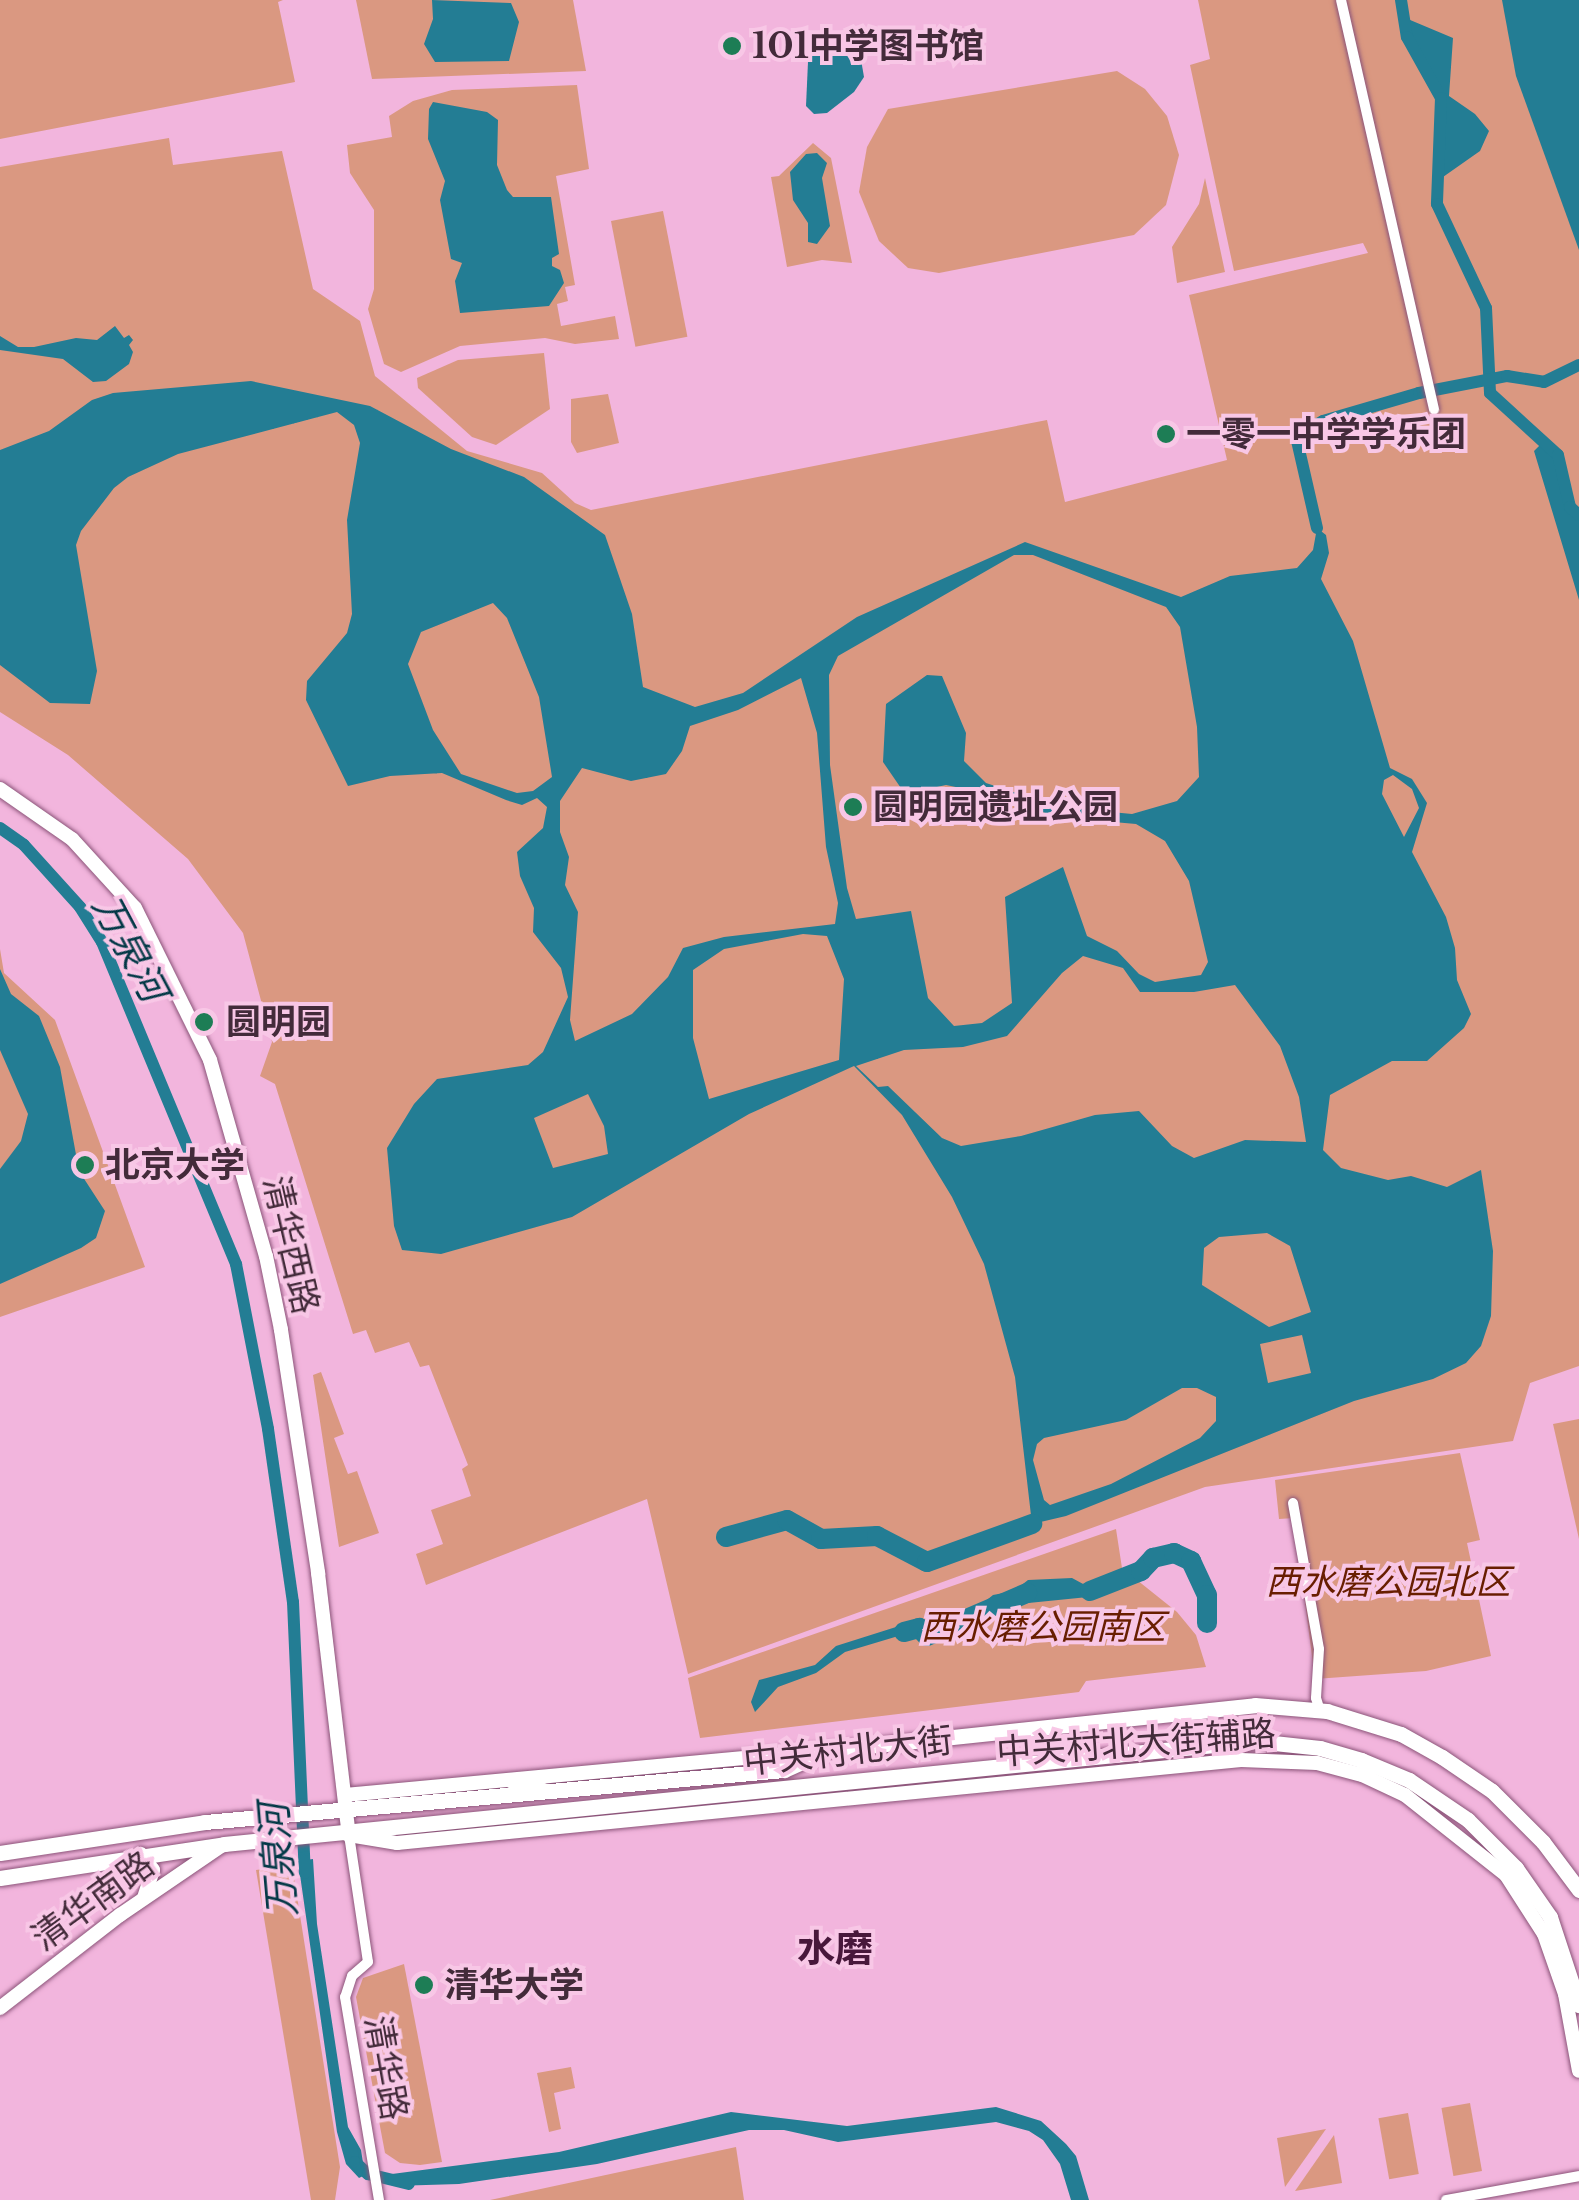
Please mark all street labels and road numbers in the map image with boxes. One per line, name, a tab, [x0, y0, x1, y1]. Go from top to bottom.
street label: 清华西路	[255, 1172, 327, 1318]
street label: 中关村北大街辅路	[995, 1712, 1277, 1774]
street label: 中关村北大街	[741, 1719, 955, 1783]
street label: 清华南路	[24, 1843, 162, 1959]
street label: 清华路	[356, 2013, 416, 2123]

